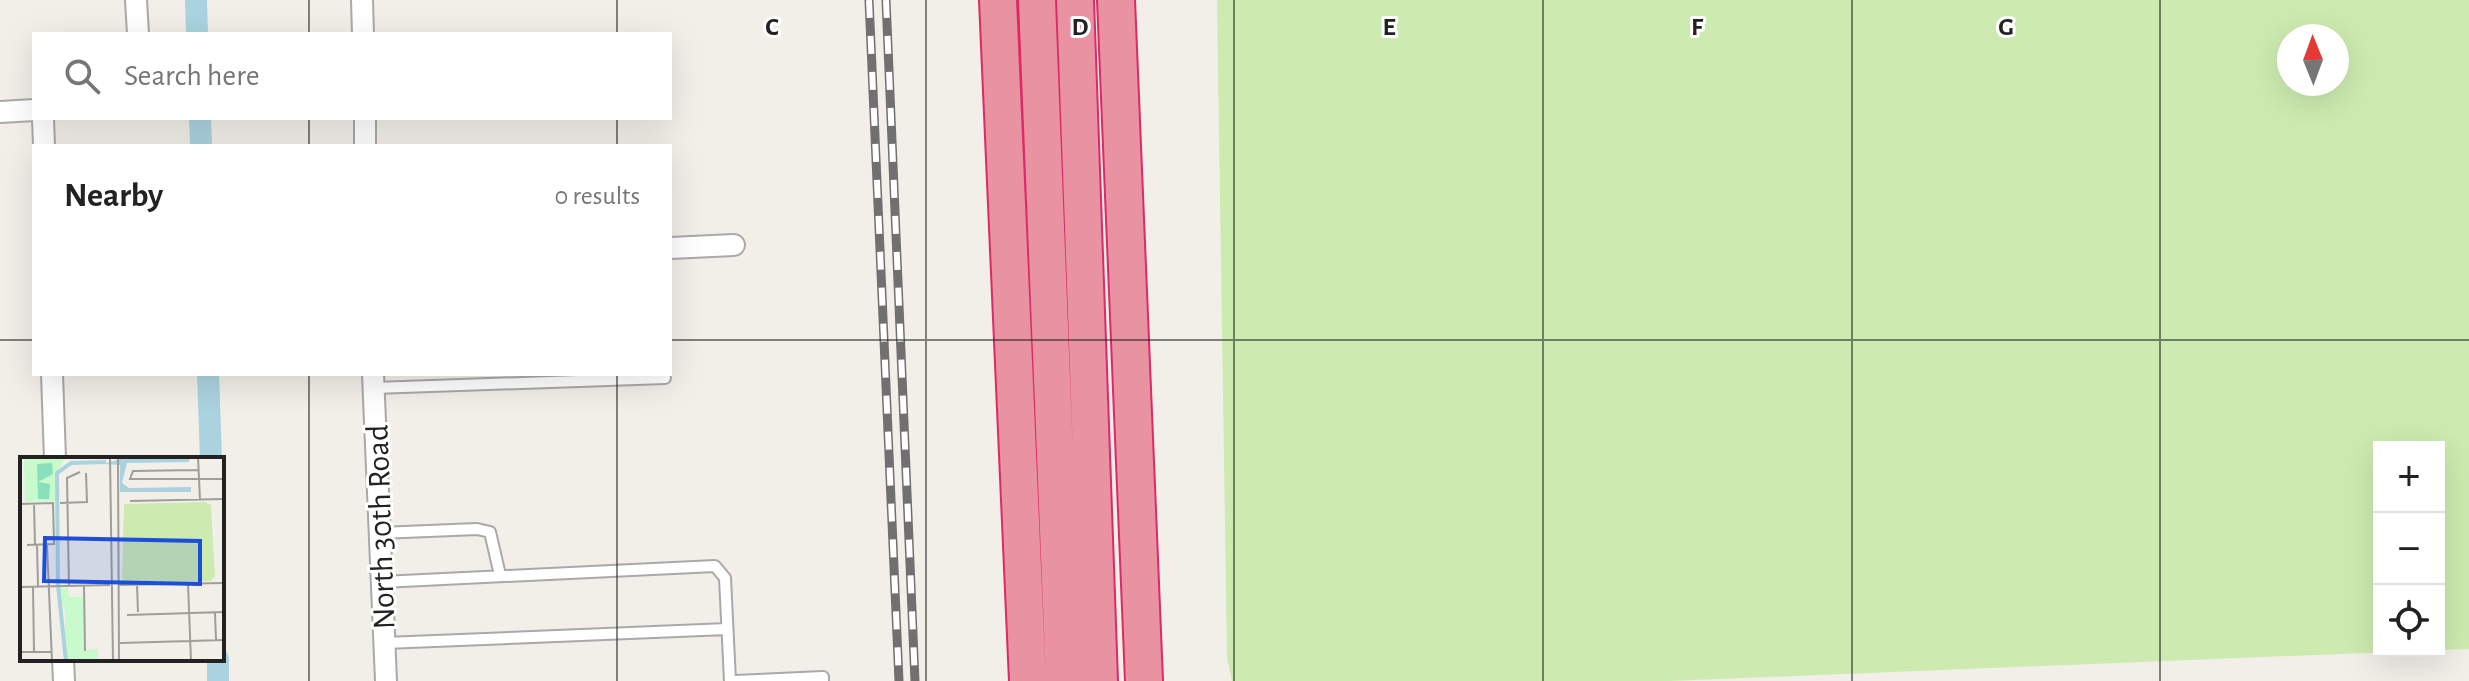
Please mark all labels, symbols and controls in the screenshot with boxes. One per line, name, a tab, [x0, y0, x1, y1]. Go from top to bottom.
text: C	[765, 14, 779, 40]
text: D	[1071, 14, 1089, 40]
text: E	[1382, 14, 1396, 40]
text: F	[1691, 14, 1704, 40]
text: G	[1998, 14, 2014, 40]
north arrow	[2277, 24, 2349, 96]
search box	[32, 32, 672, 120]
icon: search	[60, 54, 104, 98]
text: Search here	[124, 61, 260, 91]
text: Nearby	[64, 179, 163, 213]
text: 0 results	[554, 183, 640, 209]
street label: North 30th Road	[361, 424, 401, 630]
map controls	[2373, 441, 2445, 657]
button: +	[2373, 441, 2445, 513]
inset map	[20, 457, 224, 661]
button: −	[2373, 513, 2445, 585]
button: locate	[2373, 585, 2445, 657]

